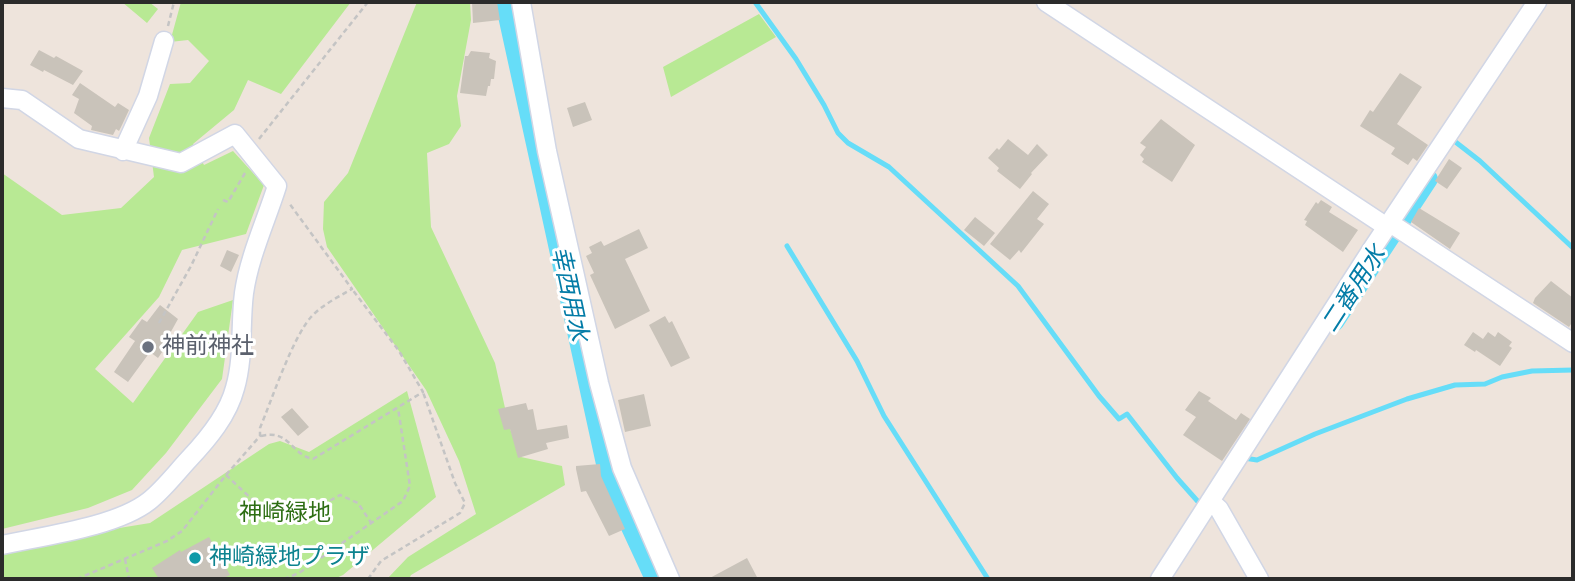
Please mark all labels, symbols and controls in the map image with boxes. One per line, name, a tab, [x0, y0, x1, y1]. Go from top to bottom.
water label: 二番用水	[1317, 242, 1393, 338]
water label: 幸西用水	[544, 244, 592, 344]
place label: 神前神社	[162, 333, 254, 361]
marker: 神前神社	[140, 339, 156, 355]
park label: 神崎緑地	[239, 500, 331, 528]
place label: 神崎緑地プラザ	[209, 544, 370, 572]
marker: 神崎緑地プラザ	[187, 550, 203, 566]

